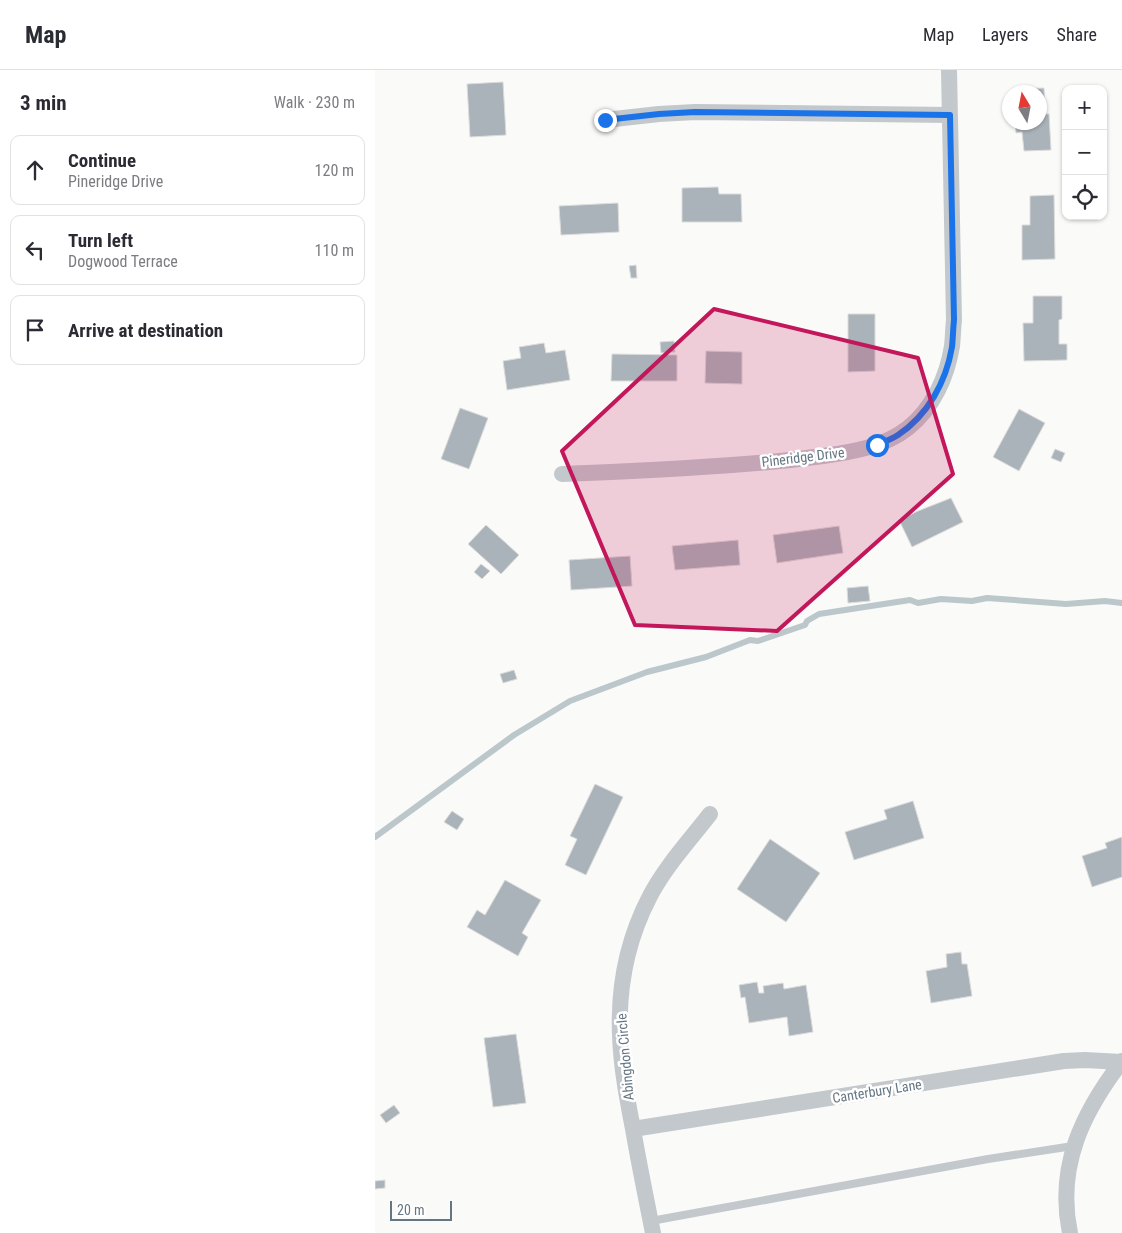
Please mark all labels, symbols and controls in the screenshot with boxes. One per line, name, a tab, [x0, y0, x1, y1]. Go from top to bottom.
text: Map	[25, 21, 66, 49]
text: Map	[923, 24, 954, 45]
text: Layers	[982, 24, 1029, 45]
text: Share	[1057, 24, 1097, 45]
north arrow	[1002, 85, 1047, 130]
map controls	[1062, 85, 1107, 220]
button: +	[1062, 85, 1107, 130]
text: 3 min	[20, 91, 67, 115]
text: Walk · 230 m	[274, 93, 355, 112]
route end	[594, 109, 617, 132]
button: −	[1062, 130, 1107, 175]
text: Continue	[68, 149, 136, 172]
icon: ahead	[21, 156, 49, 184]
text: 120 m	[315, 161, 354, 180]
text: Pineridge Drive	[68, 172, 163, 191]
button: locate	[1062, 175, 1107, 220]
text: Turn left	[68, 229, 133, 252]
icon: left	[21, 236, 49, 264]
text: 110 m	[315, 241, 354, 260]
text: Dogwood Terrace	[68, 252, 178, 271]
icon: arrive	[21, 316, 49, 344]
text: Arrive at destination	[68, 319, 223, 342]
route start	[866, 434, 889, 457]
street label: Pineridge Drive	[761, 444, 846, 470]
street label: Abingdon Circle	[613, 1012, 637, 1101]
street label: Canterbury Lane	[831, 1076, 923, 1106]
scale bar	[390, 1198, 453, 1221]
text: 20 m	[397, 1202, 425, 1218]

